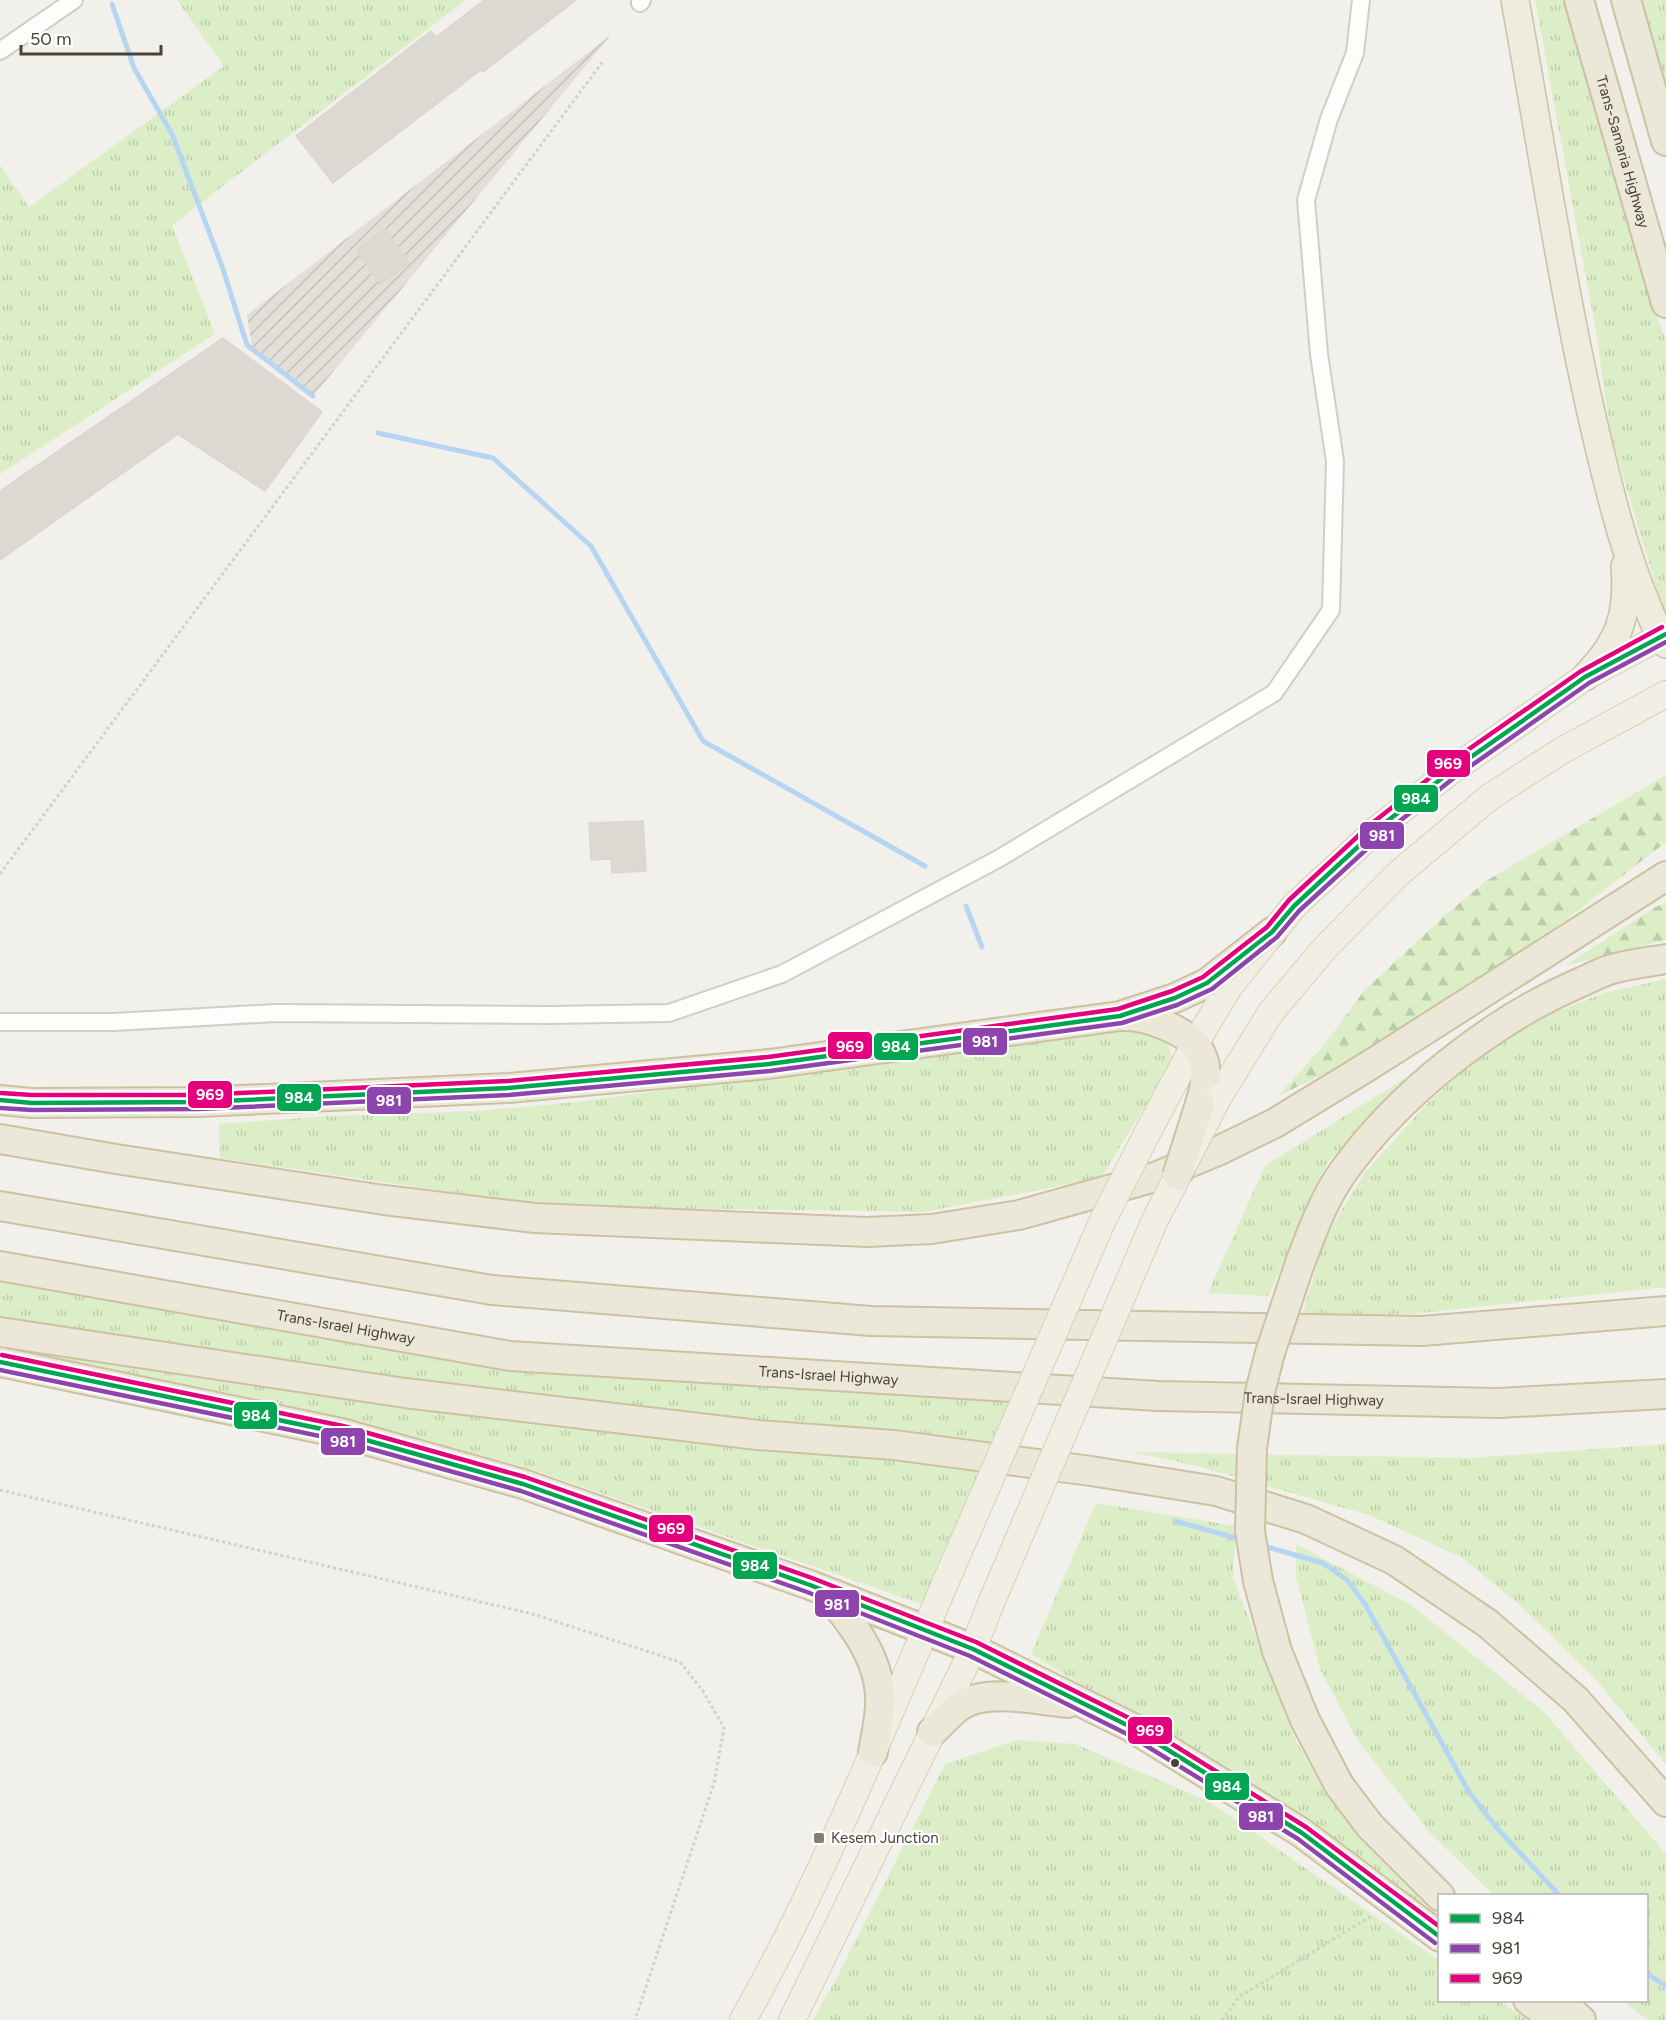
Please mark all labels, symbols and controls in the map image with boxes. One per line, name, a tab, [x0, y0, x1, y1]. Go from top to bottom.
scale bar	[21, 18, 160, 56]
text: 50 m	[30, 28, 72, 50]
street label: Trans-Samaria Highway	[1592, 73, 1653, 230]
line badge: 969	[1426, 749, 1471, 778]
text: 969	[1434, 754, 1462, 773]
line badge: 984	[1393, 784, 1439, 813]
text: 984	[1401, 789, 1431, 808]
line badge: 981	[1359, 821, 1405, 850]
text: 981	[1369, 826, 1395, 845]
line badge: 981	[962, 1027, 1008, 1056]
line badge: 969	[827, 1031, 873, 1060]
line badge: 984	[873, 1032, 919, 1061]
text: 981	[972, 1032, 998, 1051]
text: 969	[836, 1037, 864, 1056]
text: 984	[881, 1037, 911, 1056]
line badge: 969	[187, 1080, 233, 1109]
line badge: 984	[276, 1083, 322, 1112]
text: 969	[196, 1085, 224, 1104]
line badge: 981	[366, 1086, 412, 1115]
text: 984	[284, 1088, 314, 1107]
text: 981	[376, 1091, 402, 1110]
street label: Trans-Israel Highway	[275, 1306, 416, 1348]
street label: Trans-Israel Highway	[758, 1362, 899, 1389]
street label: Trans-Israel Highway	[1244, 1389, 1384, 1410]
line badge: 984	[233, 1401, 278, 1430]
text: 984	[241, 1406, 271, 1425]
line badge: 981	[320, 1427, 366, 1456]
text: 981	[330, 1432, 356, 1451]
line badge: 969	[648, 1514, 694, 1543]
text: 969	[657, 1519, 685, 1538]
line badge: 984	[732, 1551, 778, 1580]
text: 984	[740, 1556, 770, 1575]
line badge: 981	[814, 1589, 860, 1618]
text: 981	[824, 1595, 850, 1614]
line badge: 969	[1127, 1716, 1173, 1745]
text: 969	[1136, 1721, 1164, 1740]
unlabelled marker	[1169, 1757, 1181, 1769]
line badge: 984	[1204, 1772, 1250, 1801]
text: 984	[1212, 1777, 1242, 1796]
line badge: 981	[1238, 1802, 1284, 1831]
text: 981	[1248, 1807, 1274, 1826]
place label: Kesem Junction	[831, 1829, 939, 1847]
marker: Kesem Junction	[812, 1831, 826, 1845]
legend	[1438, 1894, 1648, 2002]
text: 984	[1492, 1907, 1524, 1929]
text: 981	[1492, 1937, 1521, 1959]
text: 969	[1492, 1967, 1523, 1989]

